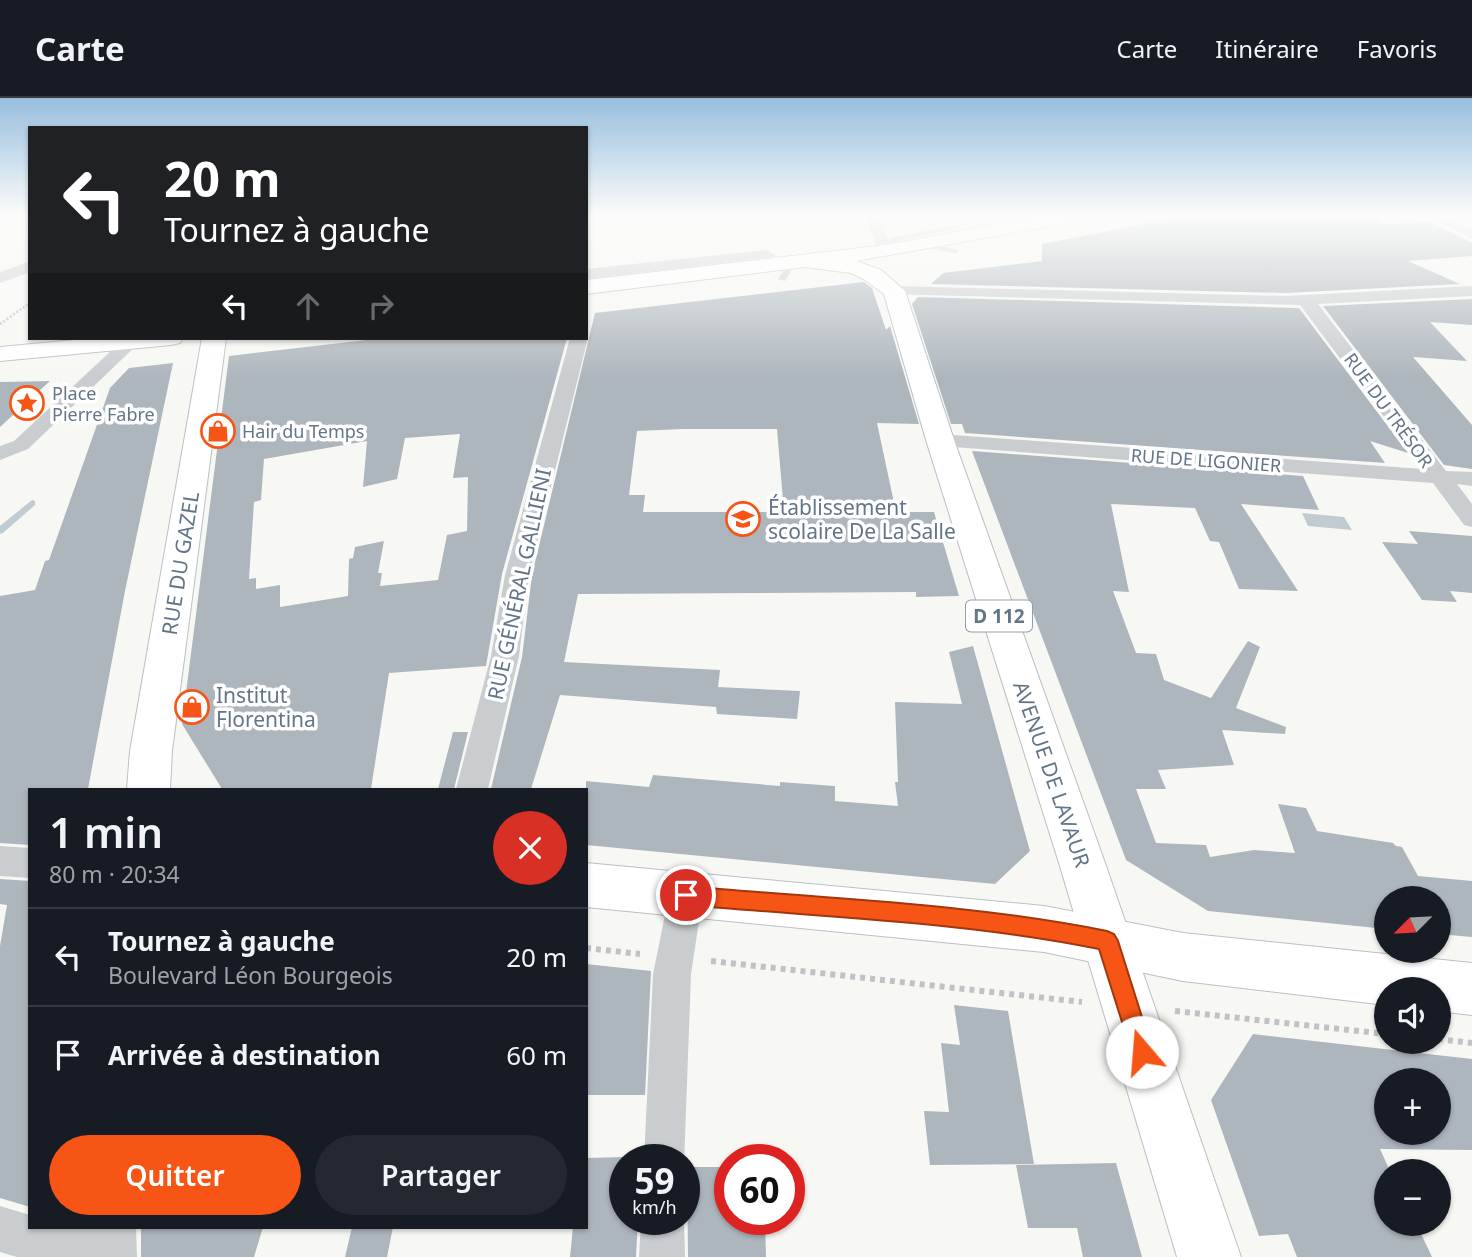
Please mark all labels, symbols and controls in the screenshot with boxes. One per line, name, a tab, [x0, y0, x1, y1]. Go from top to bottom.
text: Carte	[35, 26, 125, 71]
text: Carte	[1117, 32, 1177, 65]
text: Itinéraire	[1215, 32, 1319, 65]
text: Favoris	[1357, 32, 1437, 65]
text: 20 m	[164, 145, 281, 211]
icon: left	[49, 154, 140, 245]
text: Tournez à gauche	[164, 208, 430, 251]
icon: left	[216, 287, 254, 325]
icon: ahead	[289, 287, 327, 325]
icon: right	[362, 287, 400, 325]
street label: RUE DU TRÉSOR	[1339, 348, 1439, 472]
place label: Place Pierre Fabre	[52, 381, 155, 426]
place icon: Place Pierre Fabre	[8, 384, 46, 422]
shop icon: Hair du Temps	[199, 412, 237, 450]
place label: Hair du Temps	[242, 419, 365, 443]
street label: RUE DE LIGONIER	[1130, 443, 1282, 477]
street label: RUE GÉNÉRAL GALLIENI	[481, 466, 557, 702]
street label: RUE DU GAZEL	[155, 489, 205, 637]
place label: Établissement scolaire De La Salle	[768, 493, 956, 545]
school or university icon: Établissement scolaire De La Salle	[724, 500, 762, 538]
road number: D 112	[966, 601, 1032, 632]
street label: AVENUE DE LAVAUR	[1007, 677, 1097, 871]
place label: Institut Florentina	[216, 681, 316, 733]
shop icon: Institut Florentina	[173, 688, 211, 726]
text: 1 min	[49, 803, 163, 860]
button: close	[493, 811, 567, 885]
text: 80 m · 20:34	[49, 858, 180, 890]
pin	[656, 865, 716, 925]
icon: arrive	[667, 876, 705, 914]
north arrow	[1374, 886, 1451, 962]
map controls	[1374, 886, 1451, 1236]
text: Tournez à gauche	[108, 923, 335, 959]
icon: left	[49, 938, 87, 976]
text: 20 m	[506, 939, 567, 975]
text: Boulevard Léon Bourgeois	[108, 959, 393, 991]
button: sound	[1374, 977, 1451, 1054]
position arrow	[1105, 1015, 1179, 1089]
icon: arrive	[49, 1036, 87, 1074]
text: Arrivée à destination	[108, 1037, 381, 1073]
text: 60 m	[506, 1037, 567, 1073]
button: +	[1374, 1068, 1451, 1145]
button: Quitter	[49, 1135, 301, 1215]
button: Partager	[315, 1135, 567, 1215]
speed limit sign: 60	[714, 1144, 805, 1235]
text: 59	[634, 1157, 675, 1204]
button: −	[1374, 1159, 1451, 1236]
text: km/h	[632, 1195, 677, 1219]

